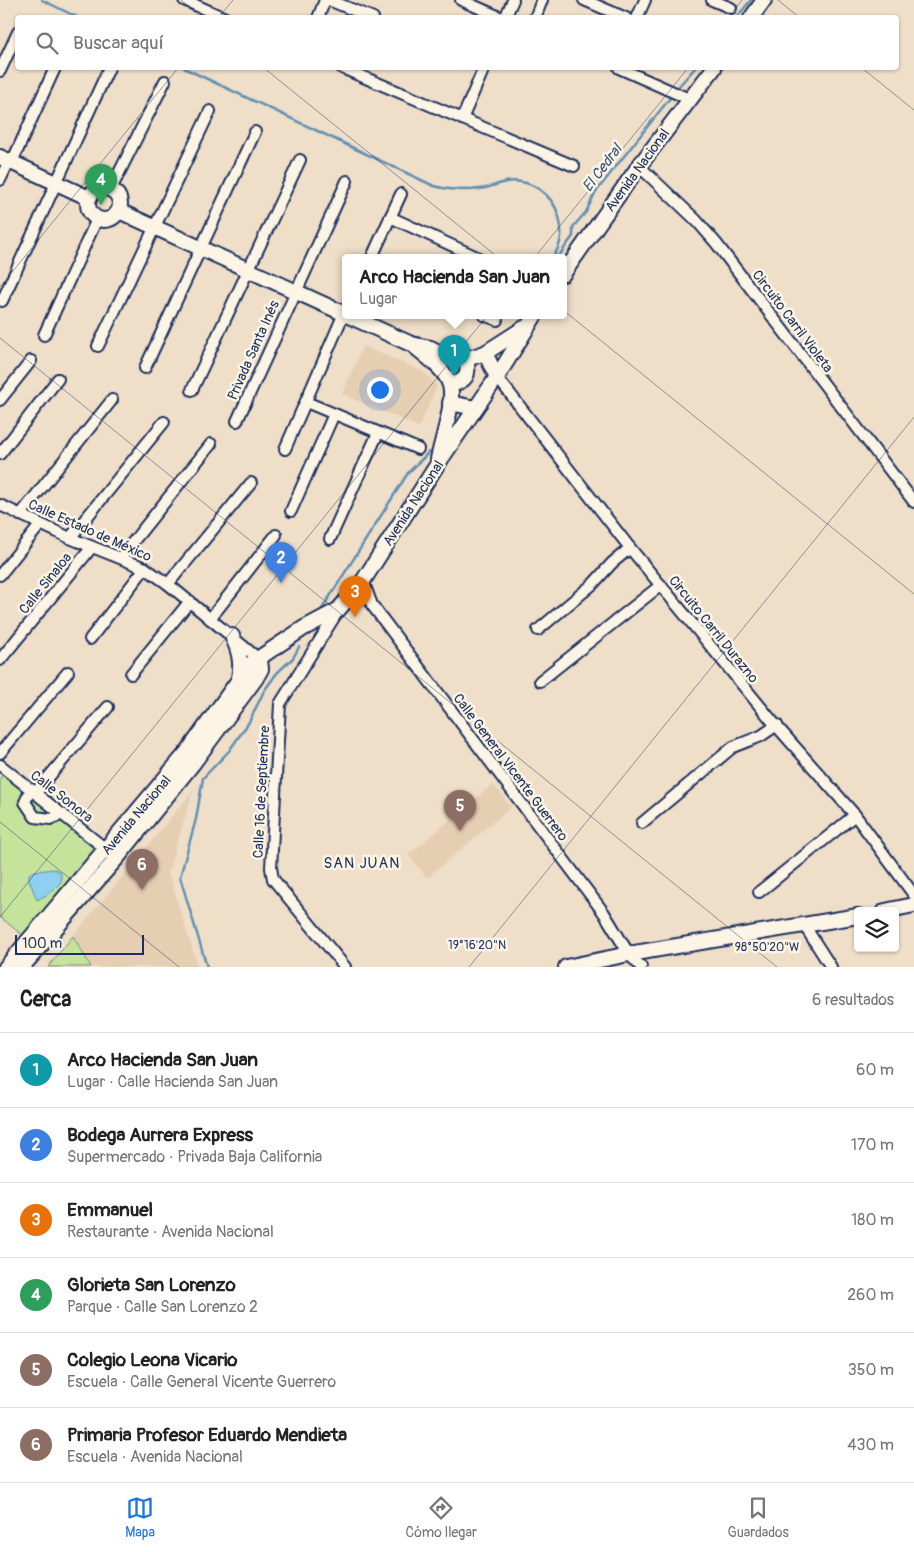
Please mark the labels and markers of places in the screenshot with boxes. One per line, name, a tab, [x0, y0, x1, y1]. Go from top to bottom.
pin: 4	[85, 164, 117, 205]
pin: 1	[438, 335, 470, 376]
pin: 2	[265, 542, 297, 583]
pin: 3	[339, 576, 371, 617]
pin: 5	[444, 790, 476, 831]
pin: 6	[126, 849, 158, 890]

